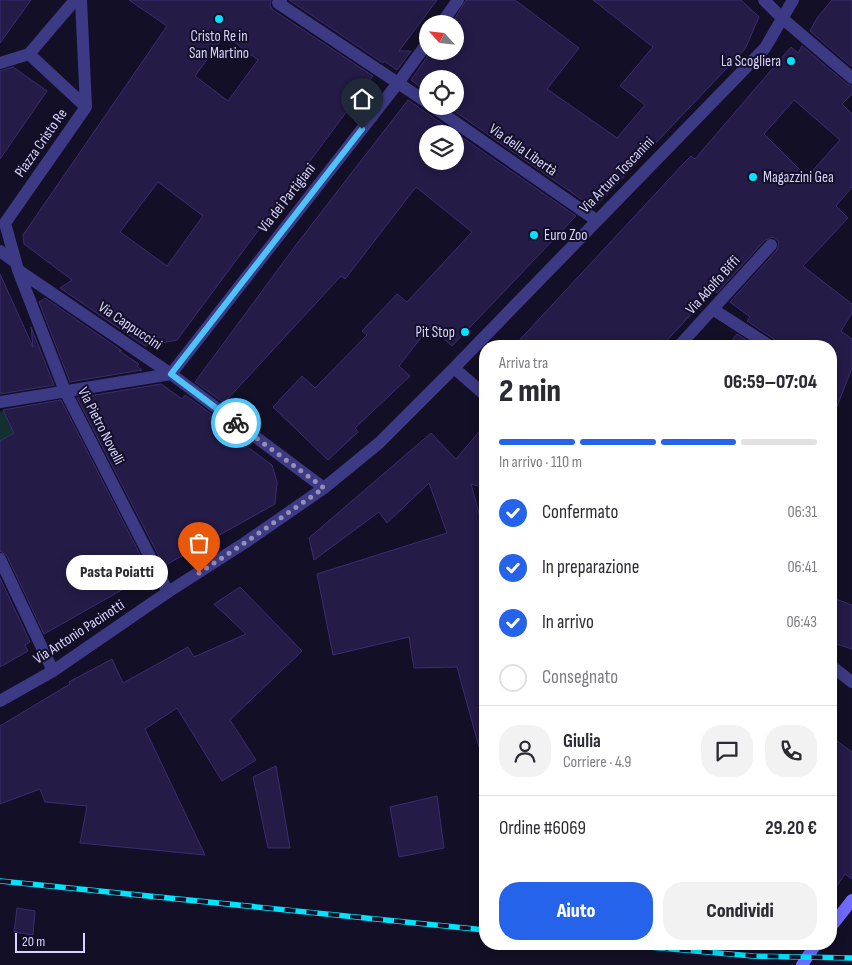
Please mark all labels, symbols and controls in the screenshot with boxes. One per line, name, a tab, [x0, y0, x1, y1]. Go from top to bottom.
marker: Cristo Re in San Martino	[213, 13, 225, 25]
north arrow	[419, 15, 464, 60]
map controls	[419, 15, 464, 170]
place label: Cristo Re in San Martino	[189, 27, 249, 63]
place label: La Scogliera	[721, 52, 781, 71]
marker: La Scogliera	[785, 55, 797, 67]
button: locate	[419, 70, 464, 115]
pin	[341, 78, 383, 129]
icon: home	[348, 85, 376, 113]
street label: Piazza Cristo Re	[10, 105, 72, 181]
street label: Via della Libertà	[485, 120, 561, 181]
button: layers	[419, 125, 464, 170]
street label: Via Arturo Toscanini	[576, 133, 658, 217]
street label: Via dei Partigiani	[254, 159, 320, 236]
place label: Magazzini Gea	[763, 168, 834, 187]
marker: Magazzini Gea	[747, 171, 759, 183]
place label: Euro Zoo	[544, 226, 588, 245]
marker: Euro Zoo	[528, 229, 540, 241]
street label: Via Adolfo Biffi	[682, 251, 745, 318]
street label: Via Cappuccini	[94, 298, 166, 354]
place label: Pit Stop	[416, 323, 455, 342]
marker: Pit Stop	[459, 326, 471, 338]
text: Arriva tra	[499, 354, 548, 373]
text: 06:59–07:04	[724, 371, 817, 394]
text: 2 min	[499, 372, 561, 411]
street label: Via Pietro Novelli	[73, 384, 129, 468]
courier	[211, 398, 261, 448]
icon: bike	[222, 409, 250, 437]
text: In arrivo · 110 m	[499, 453, 582, 472]
icon: check	[499, 499, 527, 527]
text: Confermato	[542, 501, 618, 524]
text: 06:31	[788, 503, 817, 522]
pin	[178, 522, 220, 573]
icon: bag	[185, 529, 213, 557]
icon: check	[499, 554, 527, 582]
callout: Pasta Poiatti	[66, 556, 169, 590]
text: In preparazione	[542, 556, 639, 579]
text: 06:41	[787, 558, 817, 577]
text: Pasta Poiatti	[80, 563, 154, 582]
street label: Via Antonio Pacinotti	[30, 595, 128, 668]
icon: check	[499, 609, 527, 637]
text: In arrivo	[542, 611, 594, 634]
text: 06:43	[786, 613, 817, 632]
text: Consegnato	[542, 666, 618, 689]
button: person	[499, 725, 551, 777]
button: chat	[701, 725, 753, 777]
button: phone	[765, 725, 817, 777]
text: Giulia	[563, 730, 601, 753]
text: Corriere · 4.9	[563, 753, 631, 772]
text: Ordine #6069	[499, 817, 586, 840]
text: 29.20 €	[765, 817, 817, 840]
button: Aiuto	[499, 882, 653, 940]
button: Condividi	[663, 882, 817, 940]
scale bar	[15, 930, 85, 953]
text: 20 m	[22, 933, 45, 950]

